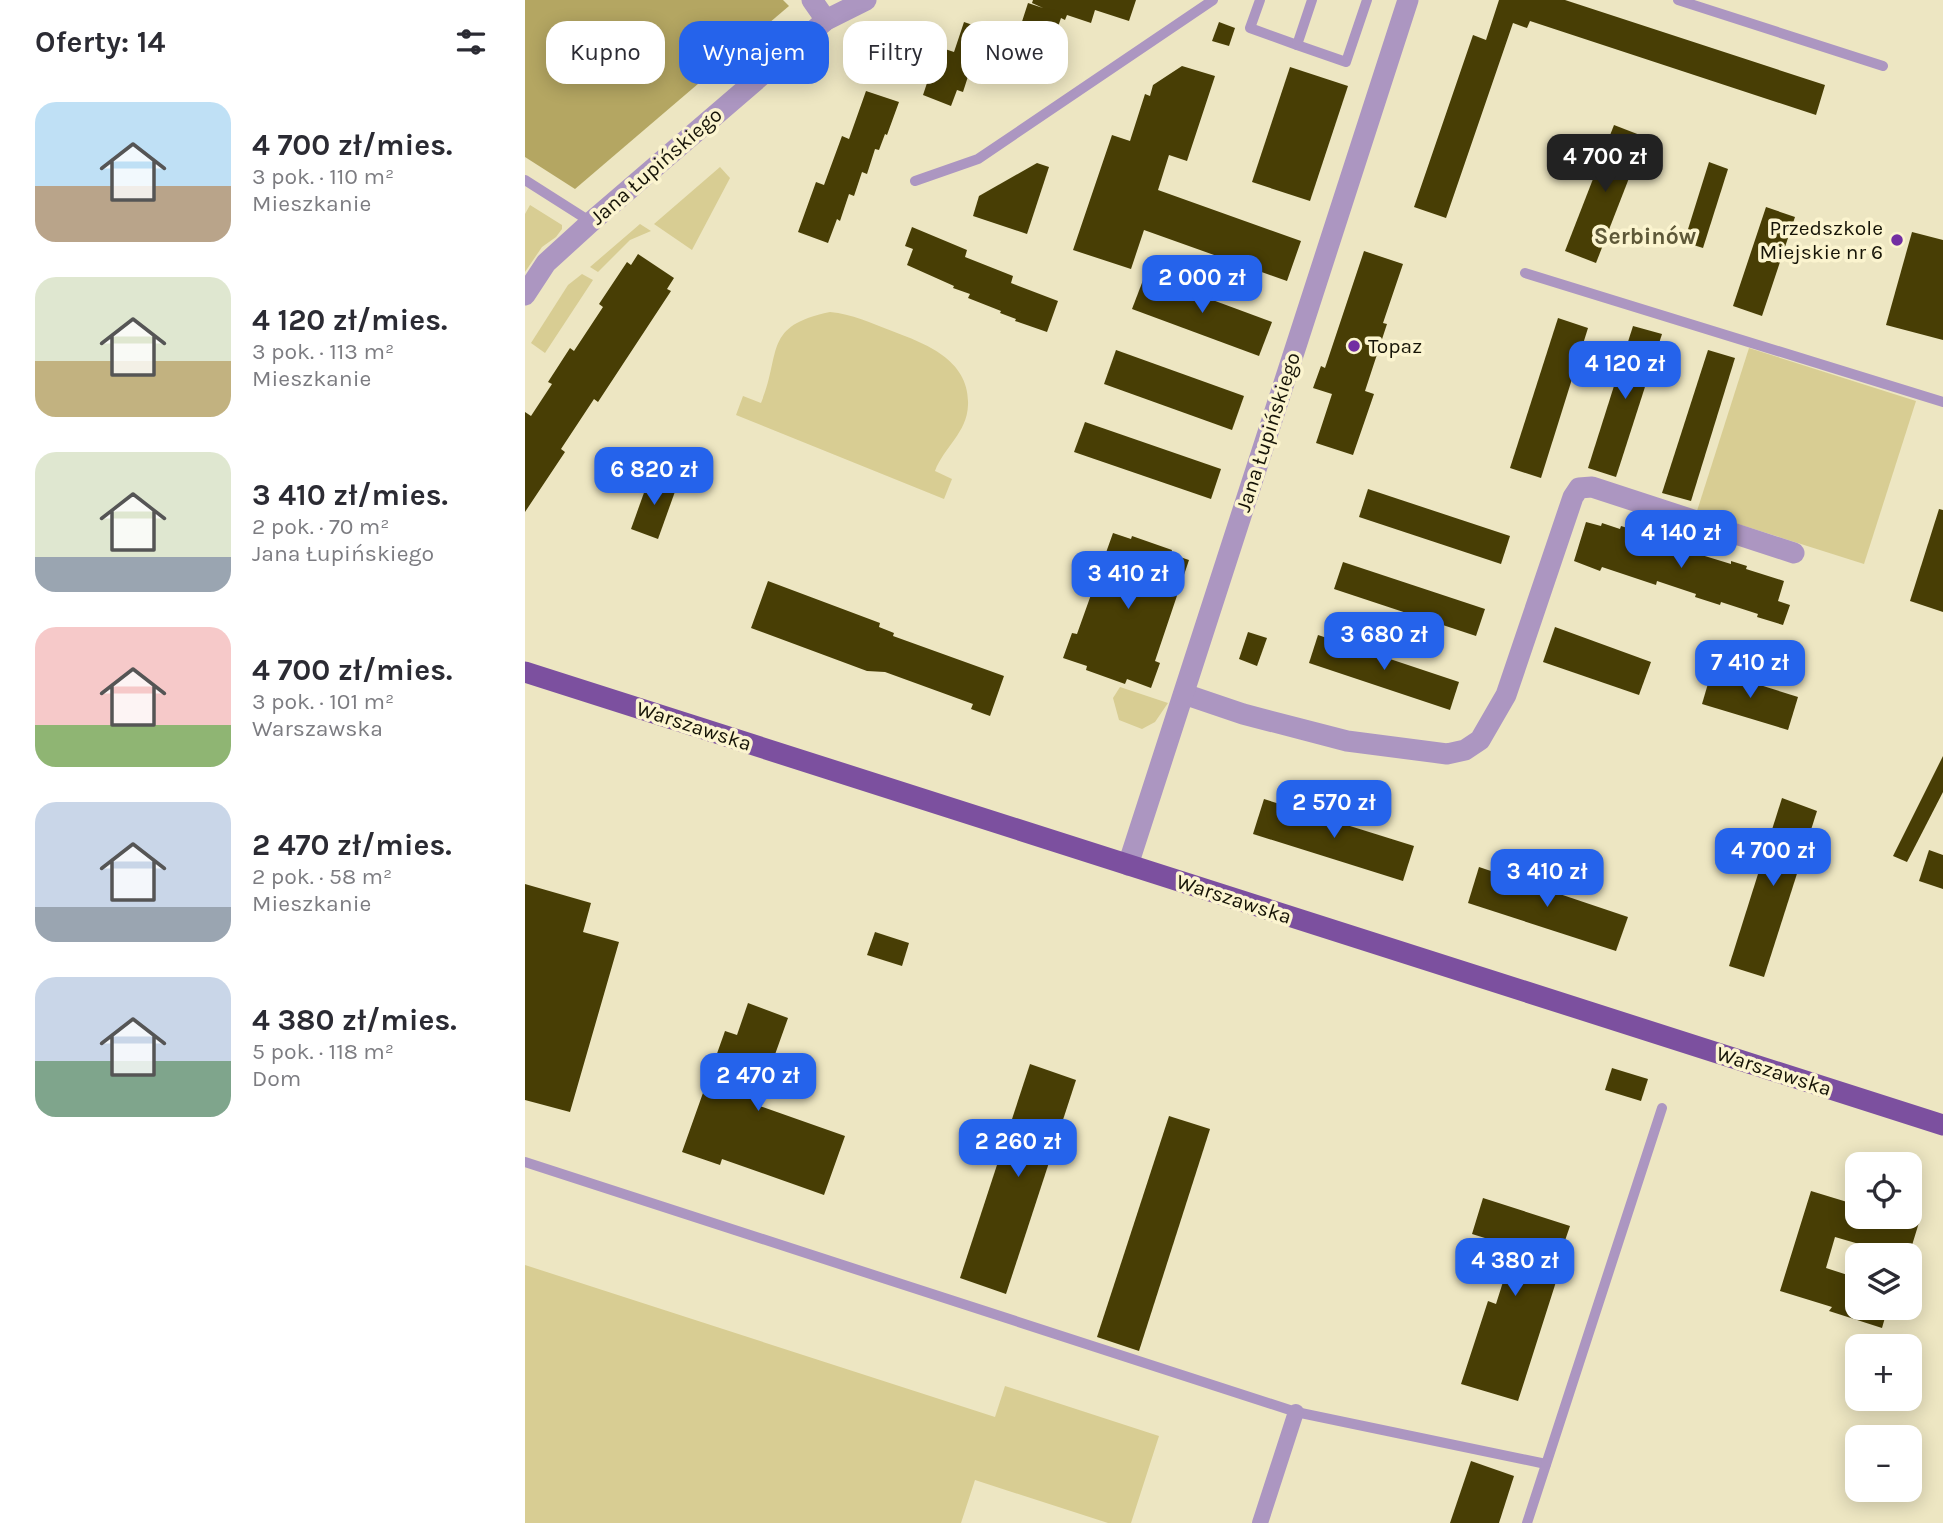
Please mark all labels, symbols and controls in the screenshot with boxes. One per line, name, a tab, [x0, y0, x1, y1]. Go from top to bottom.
chip: Kupno	[546, 21, 665, 84]
chip: Wynajem	[679, 21, 829, 84]
chip: Filtry	[843, 21, 947, 84]
chip: Nowe	[961, 21, 1068, 84]
icon: filters	[452, 23, 490, 61]
text: Oferty: 14	[35, 24, 165, 60]
street label: Jana Łupińskiego	[585, 102, 727, 230]
text: 4 700 zł/mies.	[252, 127, 453, 163]
icon: home	[91, 130, 175, 214]
pin: 4 700 zł	[1533, 134, 1677, 194]
text: 4 700 zł	[1563, 143, 1647, 170]
text: 3 pok. · 110 m²	[252, 163, 394, 190]
text: Mieszkanie	[252, 190, 371, 217]
place label: Przedszkole Miejskie nr 6	[1759, 216, 1883, 264]
district label: Serbinów	[1594, 223, 1697, 250]
marker: Przedszkole Miejskie nr 6	[1889, 232, 1905, 248]
pin: 2 000 zł	[1130, 256, 1274, 315]
text: 2 000 zł	[1158, 264, 1246, 291]
text: 4 120 zł/mies.	[252, 302, 447, 338]
icon: home	[91, 305, 175, 389]
place label: Topaz	[1368, 334, 1422, 358]
text: 3 pok. · 113 m²	[252, 338, 394, 365]
marker: Topaz	[1346, 338, 1362, 354]
pin: 4 120 zł	[1553, 342, 1697, 401]
street label: Jana Łupińskiego	[1231, 349, 1305, 515]
text: 4 120 zł	[1585, 350, 1665, 377]
text: Mieszkanie	[252, 365, 371, 392]
pin: 6 820 zł	[582, 448, 726, 507]
text: 6 820 zł	[610, 456, 698, 483]
text: 3 410 zł/mies.	[252, 477, 448, 513]
icon: home	[91, 480, 175, 564]
pin: 4 140 zł	[1609, 510, 1753, 570]
text: 2 pok. · 70 m²	[252, 513, 390, 540]
text: 4 140 zł	[1641, 519, 1721, 546]
text: Jana Łupińskiego	[252, 540, 434, 567]
pin: 3 410 zł	[1056, 552, 1200, 611]
text: 3 410 zł	[1088, 560, 1168, 587]
pin: 3 680 zł	[1312, 612, 1456, 672]
text: 3 680 zł	[1340, 621, 1428, 648]
pin: 7 410 zł	[1678, 640, 1822, 700]
text: 7 410 zł	[1711, 649, 1789, 676]
text: 4 700 zł/mies.	[252, 652, 453, 688]
icon: home	[91, 655, 175, 739]
text: 3 pok. · 101 m²	[252, 688, 394, 715]
street label: Warszawska	[633, 696, 755, 756]
text: Warszawska	[252, 715, 383, 742]
pin: 2 570 zł	[1262, 780, 1406, 840]
text: 2 570 zł	[1292, 789, 1376, 816]
text: 2 470 zł/mies.	[252, 827, 452, 863]
pin: 4 700 zł	[1701, 828, 1845, 888]
icon: home	[91, 830, 175, 914]
text: 4 700 zł	[1731, 837, 1815, 864]
pin: 3 410 zł	[1475, 850, 1619, 909]
text: 3 410 zł	[1507, 858, 1587, 885]
text: 2 pok. · 58 m²	[252, 863, 392, 890]
street label: Warszawska	[1173, 869, 1295, 929]
text: Mieszkanie	[252, 890, 371, 917]
text: 4 380 zł/mies.	[252, 1002, 457, 1038]
icon: home	[91, 1005, 175, 1089]
text: 5 pok. · 118 m²	[252, 1038, 394, 1065]
street label: Warszawska	[1713, 1041, 1835, 1101]
pin: 2 470 zł	[686, 1054, 830, 1113]
text: 2 470 zł	[716, 1062, 800, 1089]
text: Dom	[252, 1065, 301, 1092]
pin: 2 260 zł	[946, 1120, 1090, 1179]
text: 2 260 zł	[975, 1128, 1061, 1155]
map controls	[1845, 1152, 1922, 1502]
button: locate	[1845, 1152, 1922, 1229]
pin: 4 380 zł	[1443, 1238, 1587, 1298]
button: layers	[1845, 1243, 1922, 1320]
text: 4 380 zł	[1471, 1247, 1559, 1274]
button: +	[1845, 1334, 1922, 1411]
button: −	[1845, 1425, 1922, 1502]

